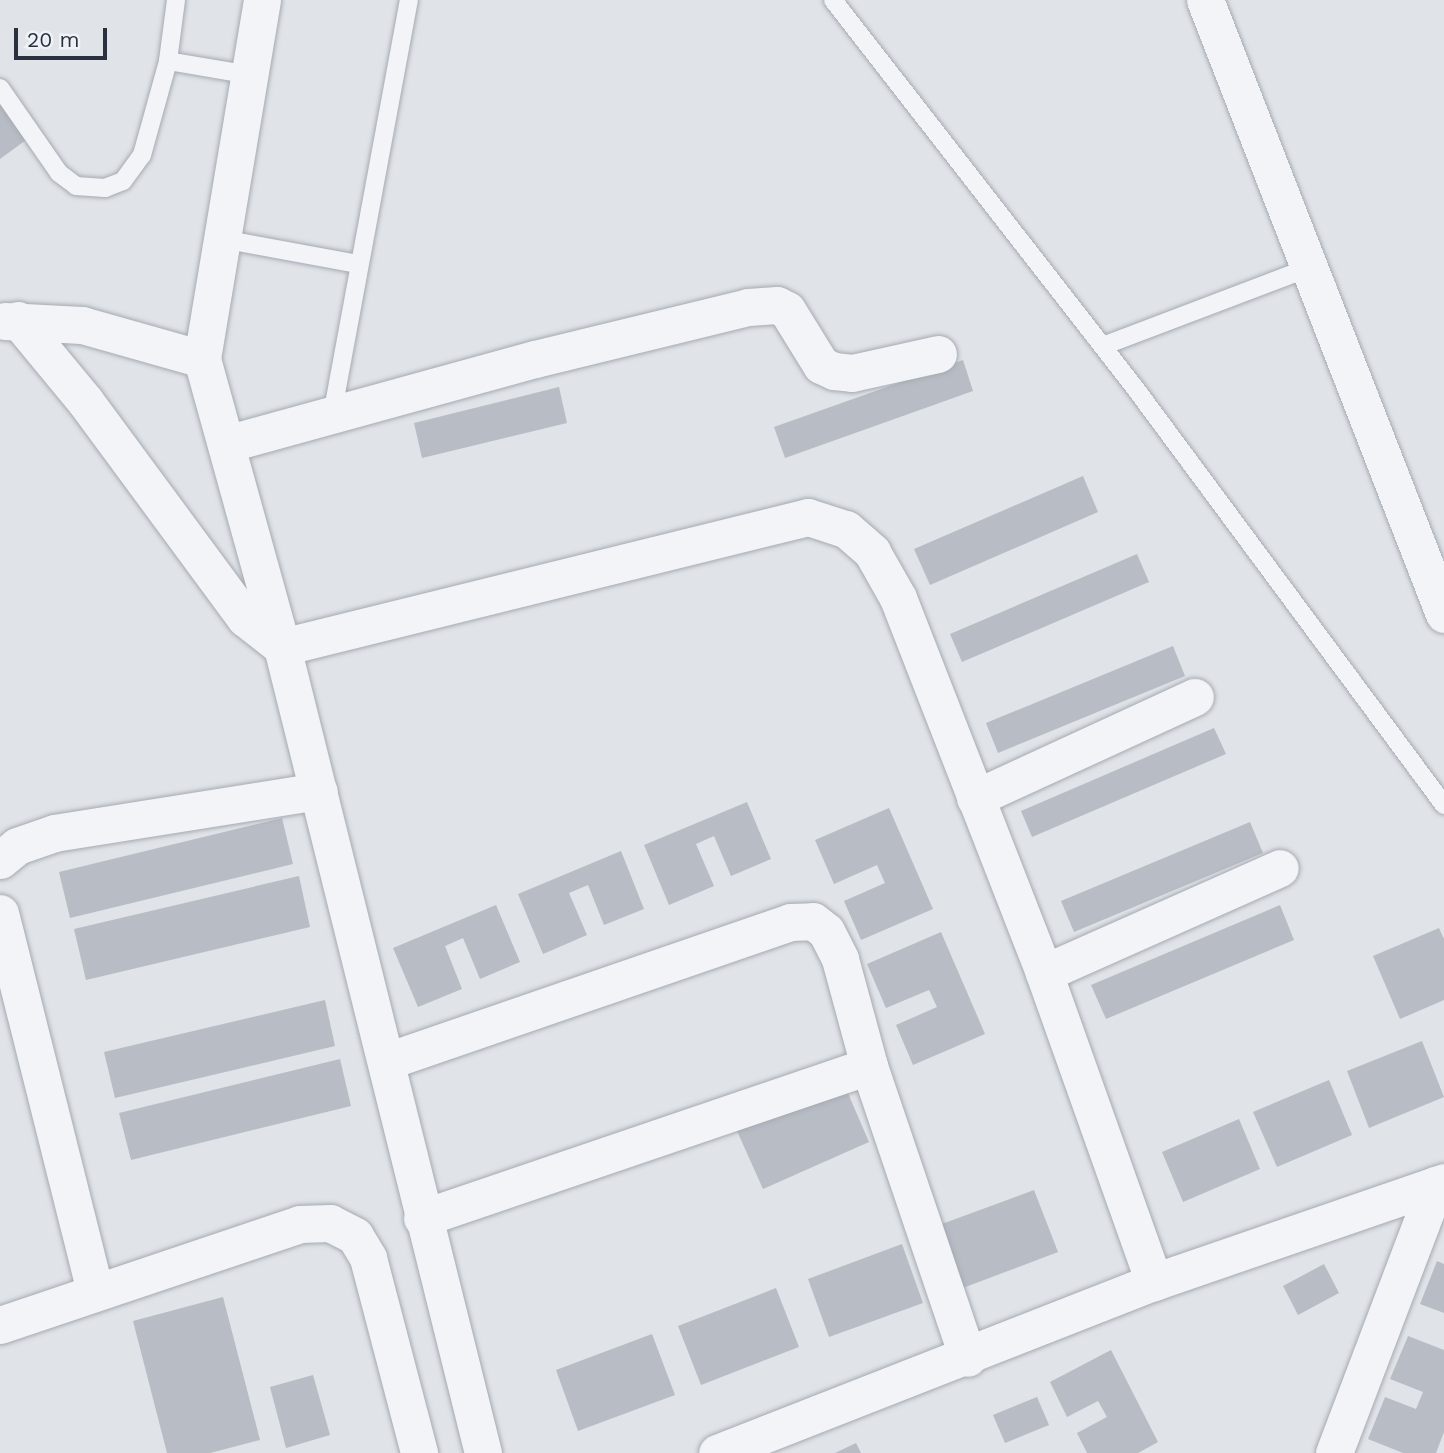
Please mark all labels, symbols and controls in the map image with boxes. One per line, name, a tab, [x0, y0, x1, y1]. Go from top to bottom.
scale bar	[18, 14, 110, 58]
text: 20 m	[27, 27, 79, 52]

